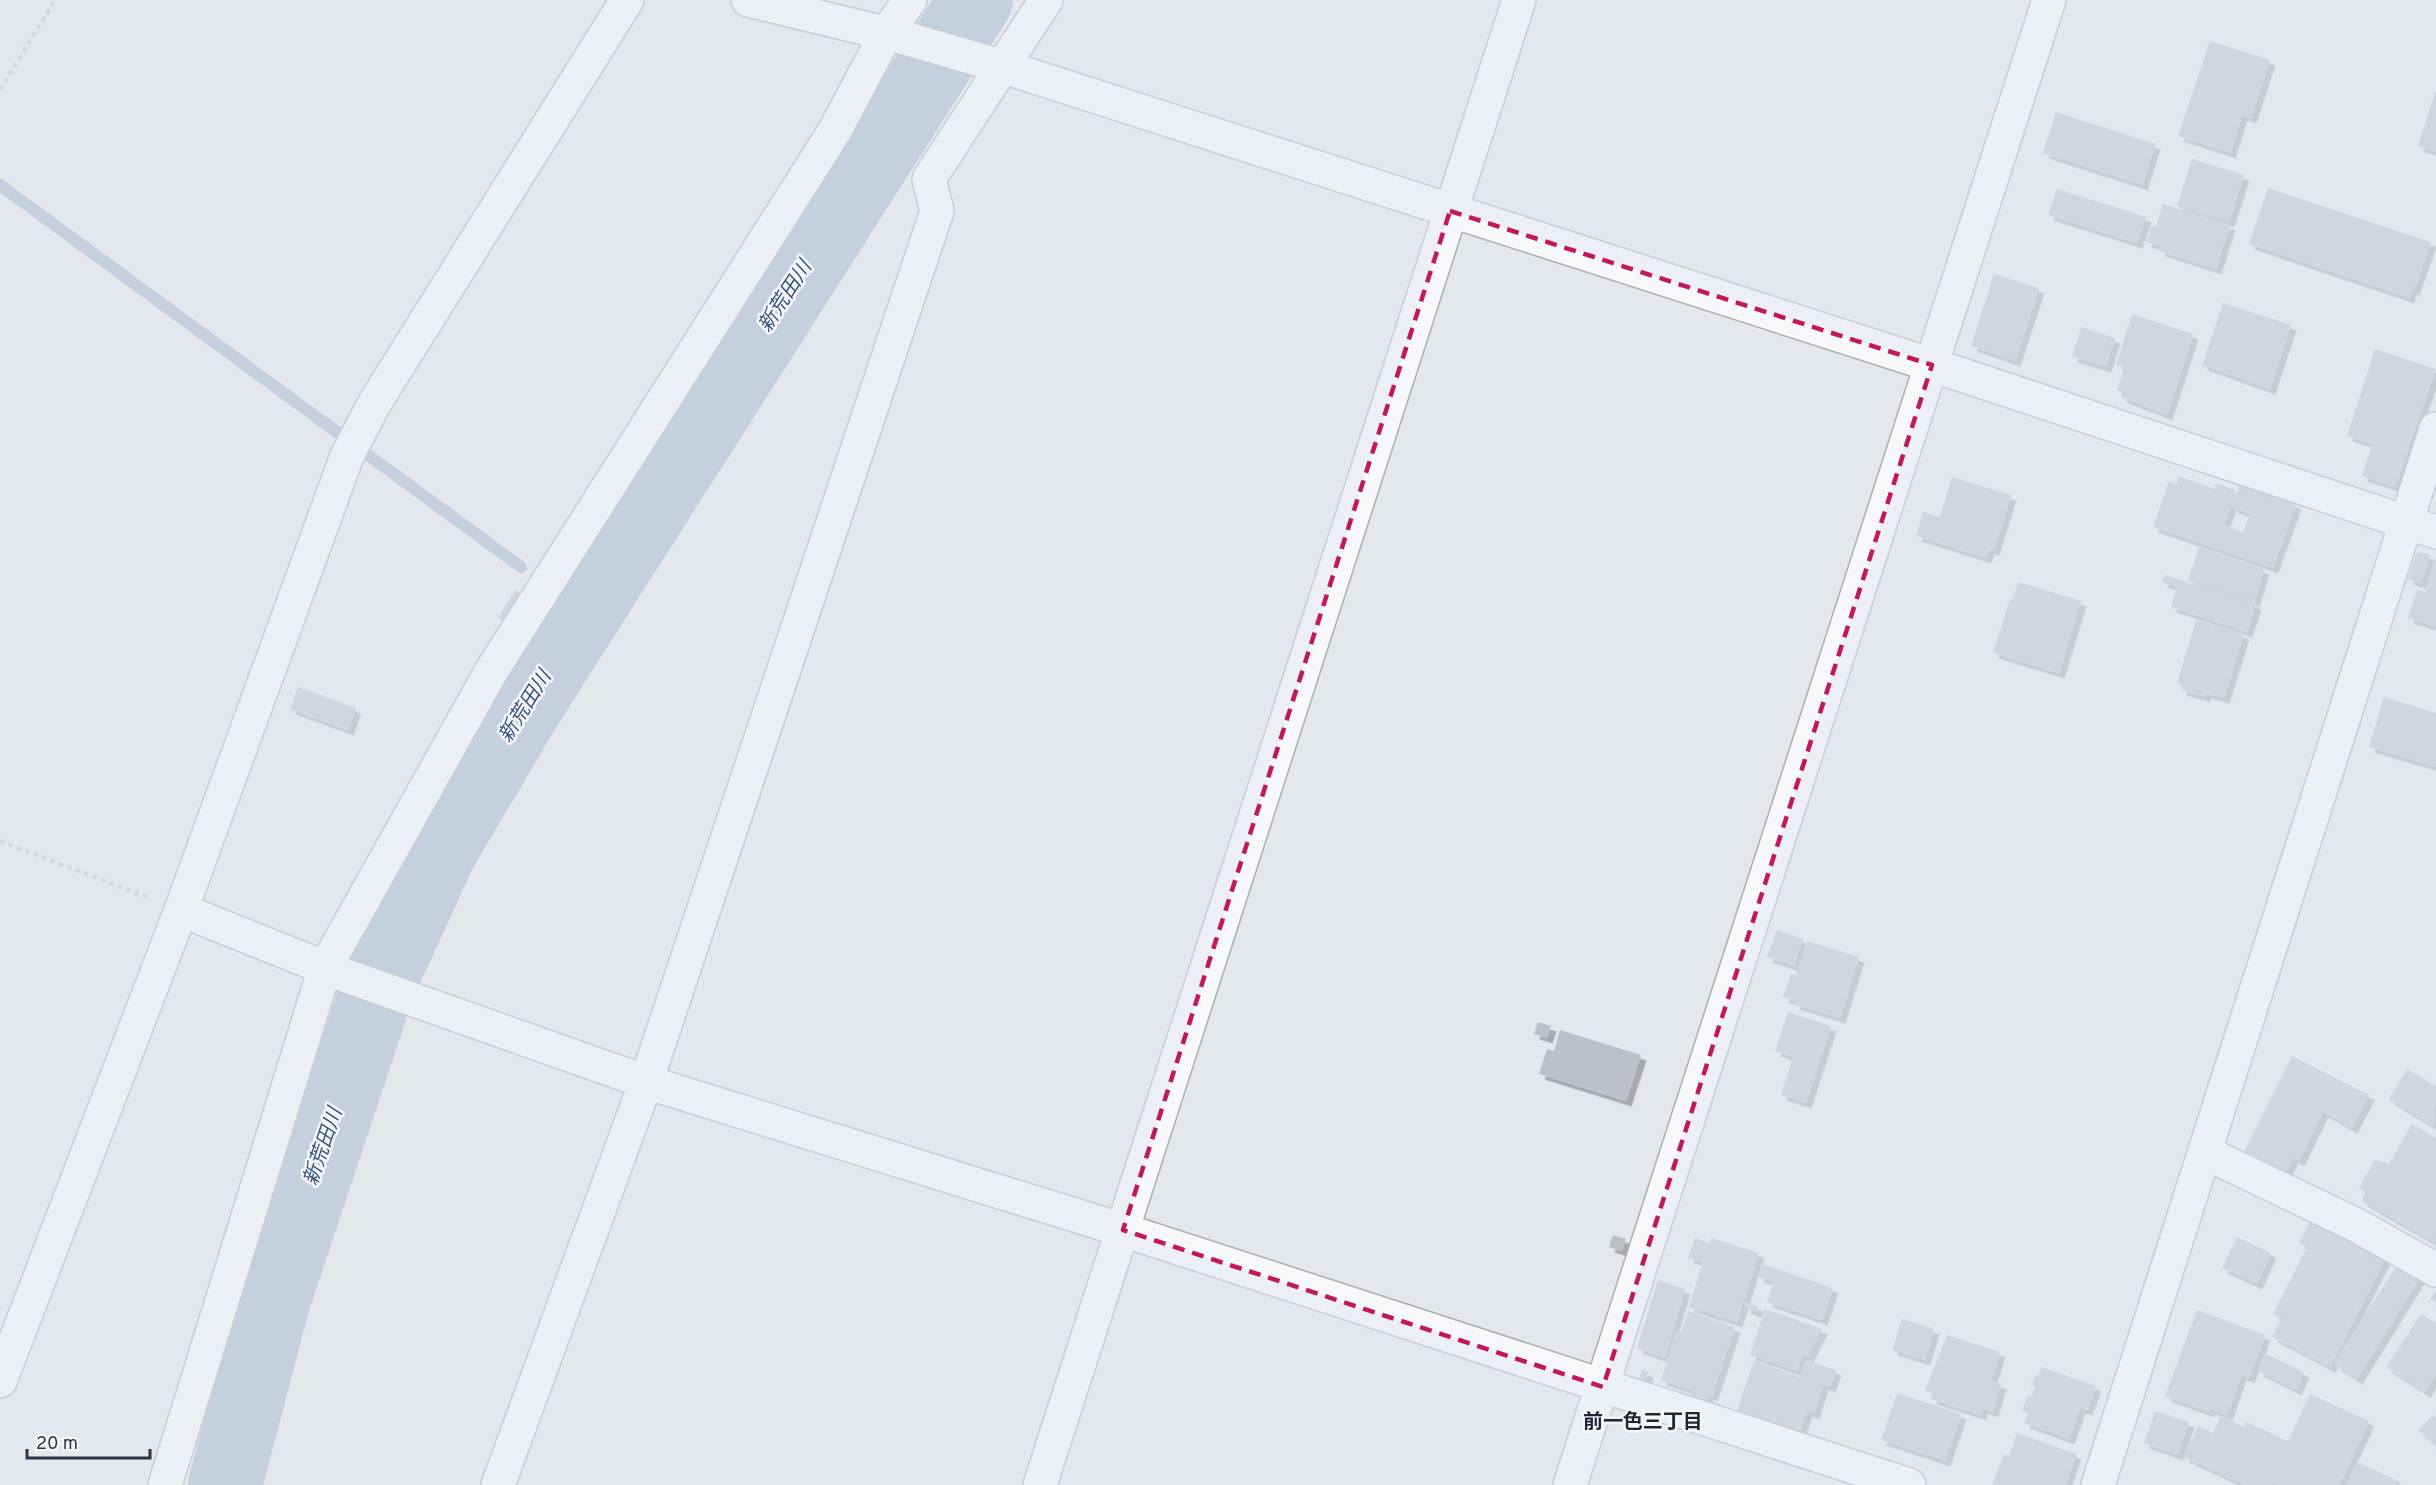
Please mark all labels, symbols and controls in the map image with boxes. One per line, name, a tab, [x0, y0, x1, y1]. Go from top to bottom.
water label: 新荒田川	[753, 255, 820, 338]
water label: 新荒田川	[494, 664, 559, 748]
water label: 新荒田川	[299, 1103, 350, 1189]
district label: 前一色三丁目	[1583, 1410, 1703, 1436]
scale bar	[27, 1422, 150, 1460]
text: 20 m	[36, 1433, 78, 1456]

